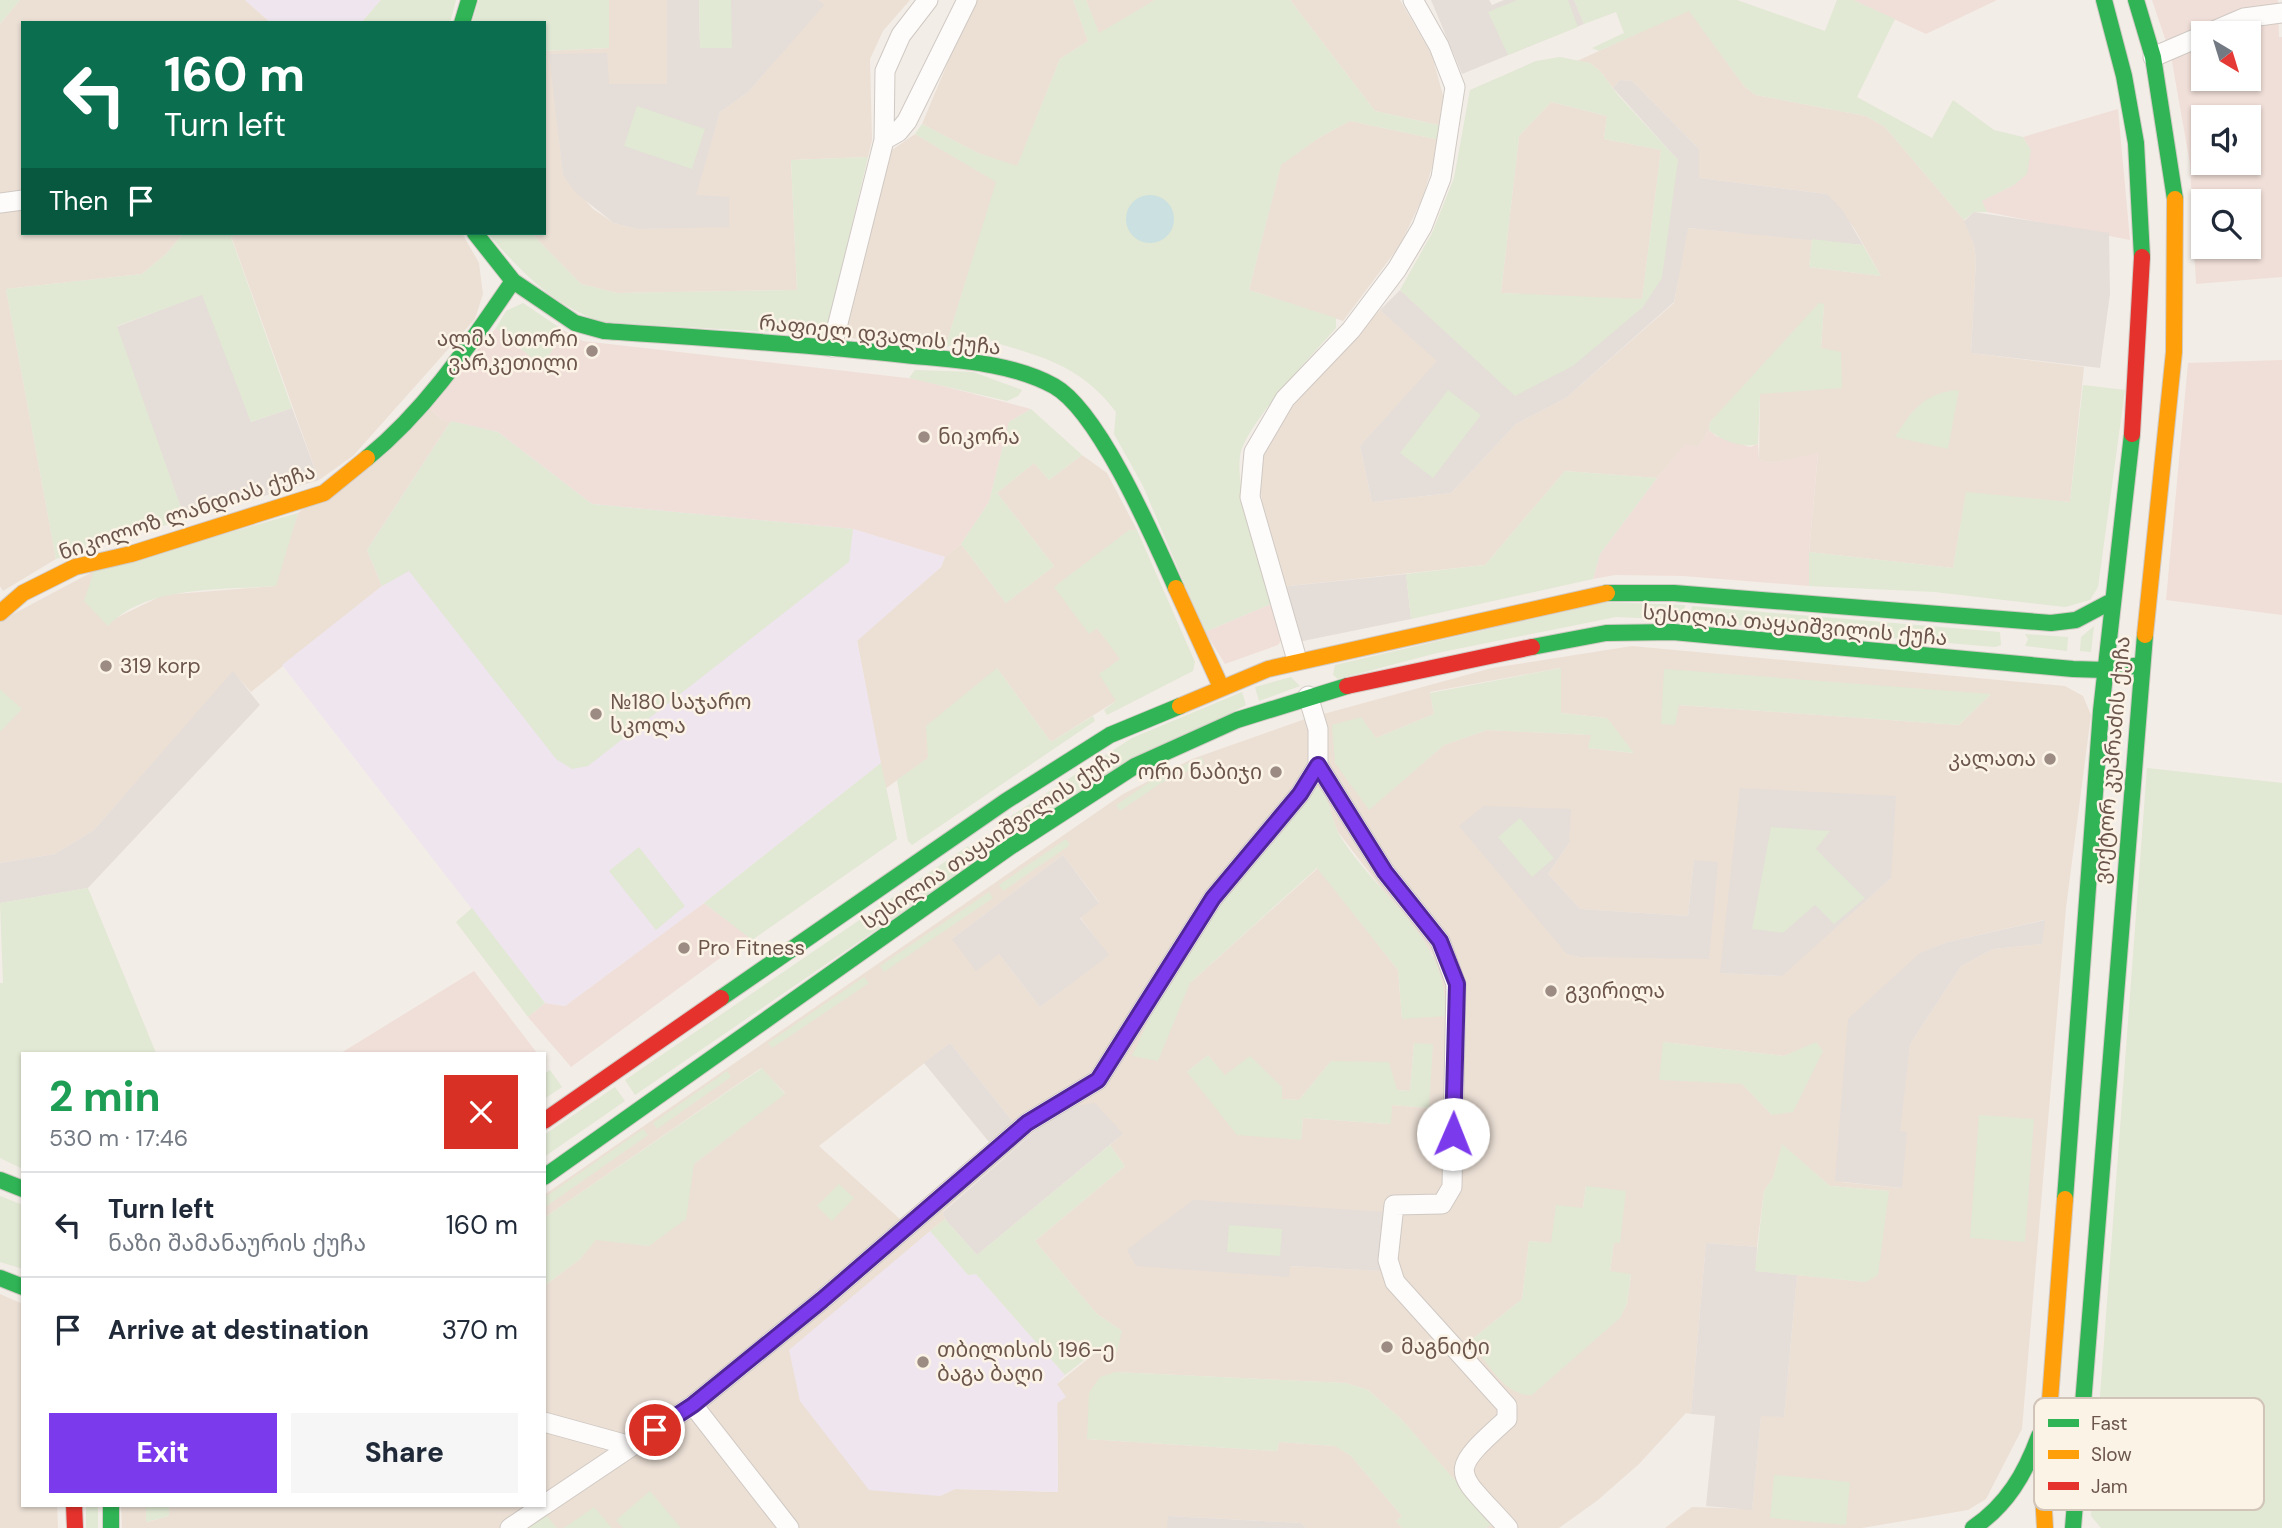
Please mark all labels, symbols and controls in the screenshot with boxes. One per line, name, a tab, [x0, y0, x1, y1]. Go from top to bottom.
north arrow	[2191, 21, 2261, 91]
map controls	[2191, 21, 2261, 259]
text: 160 m	[164, 42, 305, 106]
icon: left	[49, 49, 140, 140]
text: Turn left	[164, 104, 286, 146]
button: sound	[2191, 105, 2261, 175]
icon: arrive	[122, 182, 160, 220]
text: Then	[49, 184, 108, 218]
button: search	[2191, 189, 2261, 259]
street label: რაფიელ დვალის ქუჩა	[758, 308, 1002, 362]
place label: ალმა სთორი ვარკეთილი	[437, 325, 578, 377]
marker: ალმა სთორი ვარკეთილი	[584, 343, 600, 359]
place label: ნიკორა	[938, 423, 1020, 451]
marker: ნიკორა	[916, 429, 932, 445]
street label: ნიკოლოზ ლანდიას ქუჩა	[55, 457, 319, 567]
street label: სესილია თაყაიშვილის ქუჩა	[1641, 598, 1949, 652]
street label: ვიქტორ კუპრაძის ქუჩა	[2087, 635, 2137, 885]
place label: 319 korp	[120, 652, 201, 680]
marker: 319 korp	[98, 658, 114, 674]
place label: №180 საჯარო სკოლა	[610, 688, 751, 740]
marker: №180 საჯარო სკოლა	[588, 706, 604, 722]
street label: სესილია თაყაიშვილის ქუჩა	[856, 742, 1126, 936]
place label: კალათა	[1948, 745, 2036, 773]
marker: კალათა	[2042, 751, 2058, 767]
place label: ორი ნაბიჯი	[1138, 758, 1262, 786]
marker: ორი ნაბიჯი	[1268, 764, 1284, 780]
place label: Pro Fitness	[698, 934, 805, 962]
marker: Pro Fitness	[676, 940, 692, 956]
place label: გვირილა	[1565, 977, 1665, 1005]
marker: გვირილა	[1543, 983, 1559, 999]
text: 2 min	[49, 1069, 160, 1124]
button: close	[444, 1075, 518, 1149]
position arrow	[1416, 1097, 1490, 1171]
text: 530 m · 17:46	[49, 1123, 188, 1153]
text: Turn left	[108, 1192, 215, 1226]
icon: left	[49, 1206, 87, 1244]
text: 160 m	[446, 1208, 518, 1242]
text: ნაზი შამანაურის ქუჩა	[108, 1228, 366, 1258]
icon: arrive	[49, 1311, 87, 1349]
text: Arrive at destination	[108, 1313, 369, 1347]
text: 370 m	[442, 1313, 518, 1347]
place label: მაგნიტი	[1401, 1333, 1490, 1361]
place label: თბილისის 196-ე ბაგა ბაღი	[937, 1336, 1115, 1388]
marker: მაგნიტი	[1379, 1339, 1395, 1355]
marker: თბილისის 196-ე ბაგა ბაღი	[915, 1354, 931, 1370]
legend	[2034, 1398, 2264, 1510]
pin	[625, 1400, 685, 1460]
icon: arrive	[636, 1411, 674, 1449]
text: Fast	[2091, 1411, 2127, 1436]
button: Exit	[49, 1413, 277, 1493]
button: Share	[291, 1413, 518, 1493]
text: Slow	[2091, 1442, 2132, 1467]
text: Jam	[2091, 1474, 2128, 1499]

